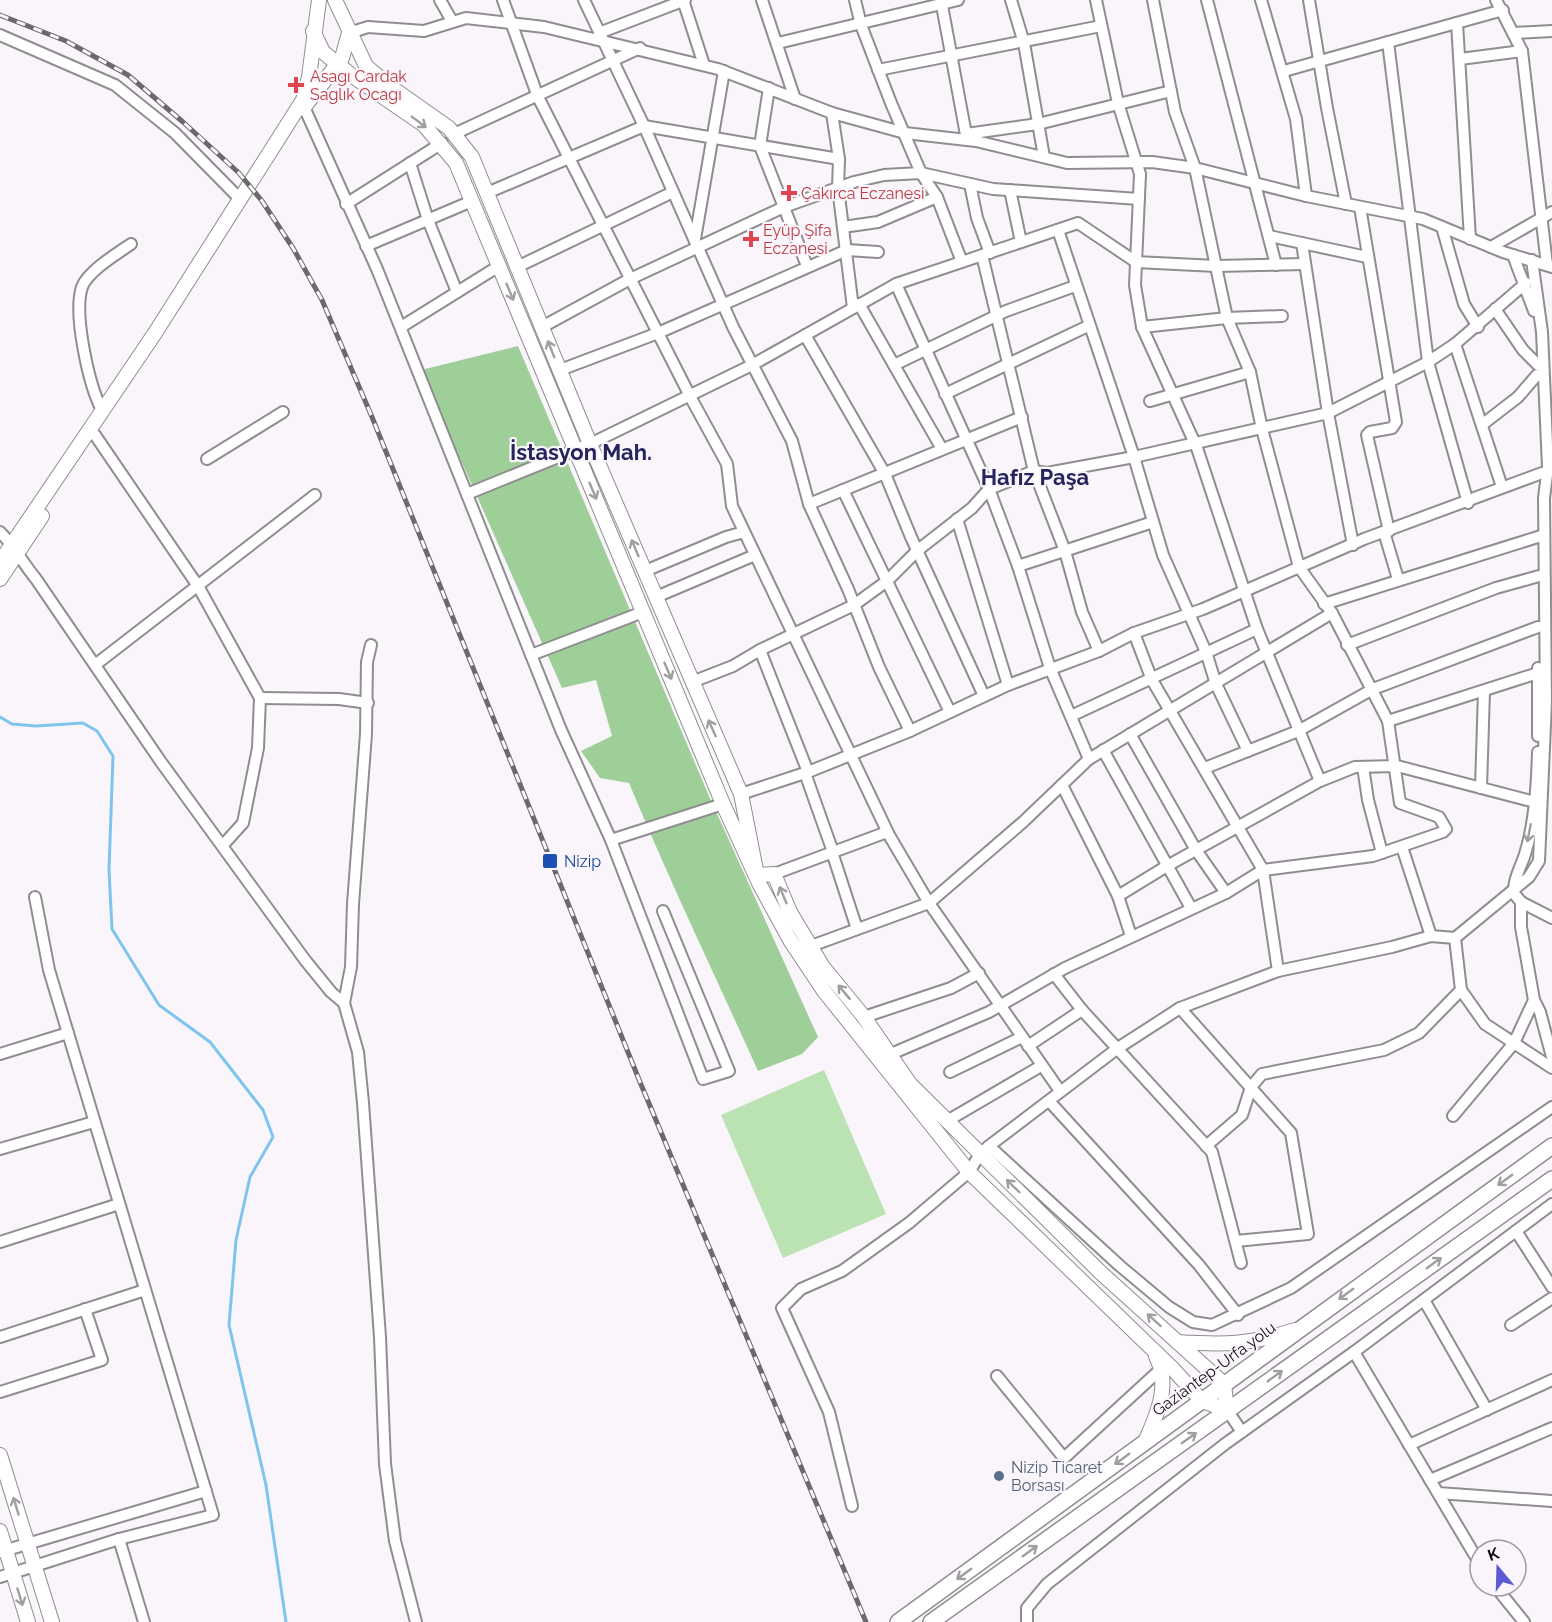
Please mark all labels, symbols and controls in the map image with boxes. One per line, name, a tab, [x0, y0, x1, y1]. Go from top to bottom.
place label: Asagı Cardak Saglık Ocagı	[310, 67, 407, 104]
marker: Asagı Cardak Saglık Ocagı	[287, 76, 305, 94]
one-way arrow	[411, 116, 427, 128]
place label: Çakırca Eczanesi	[801, 184, 924, 203]
marker: Çakırca Eczanesi	[782, 186, 796, 200]
place label: Eyüp Şifa Eczanesi	[763, 221, 832, 258]
marker: Eyüp Şifa Eczanesi	[744, 232, 758, 246]
one-way arrow	[505, 282, 516, 300]
one-way arrow	[545, 341, 556, 359]
district label: İstasyon Mah.	[510, 439, 652, 465]
district label: Hafız Paşa	[981, 464, 1089, 490]
one-way arrow	[588, 481, 599, 500]
one-way arrow	[629, 540, 640, 558]
one-way arrow	[663, 661, 674, 680]
one-way arrow	[706, 719, 717, 737]
one-way arrow	[1523, 823, 1534, 843]
marker: Nizip	[541, 852, 559, 870]
place label: Nizip	[564, 852, 601, 871]
one-way arrow	[777, 886, 788, 905]
one-way arrow	[837, 985, 851, 1000]
one-way arrow	[1497, 1174, 1513, 1186]
one-way arrow	[1005, 1178, 1020, 1193]
one-way arrow	[1425, 1257, 1441, 1269]
one-way arrow	[1339, 1288, 1355, 1300]
one-way arrow	[1146, 1313, 1161, 1327]
street label: Gaziantep-Urfa yolu	[1149, 1318, 1279, 1420]
one-way arrow	[1266, 1370, 1282, 1383]
one-way arrow	[1180, 1432, 1196, 1444]
one-way arrow	[1114, 1453, 1130, 1465]
place label: Nizip Ticaret Borsası	[1011, 1458, 1103, 1495]
marker: Nizip Ticaret Borsası	[992, 1469, 1006, 1483]
one-way arrow	[10, 1497, 21, 1516]
north arrow	[1468, 1538, 1528, 1598]
text: K	[1485, 1543, 1502, 1565]
one-way arrow	[1021, 1545, 1037, 1558]
one-way arrow	[957, 1568, 973, 1580]
one-way arrow	[16, 1587, 27, 1606]

